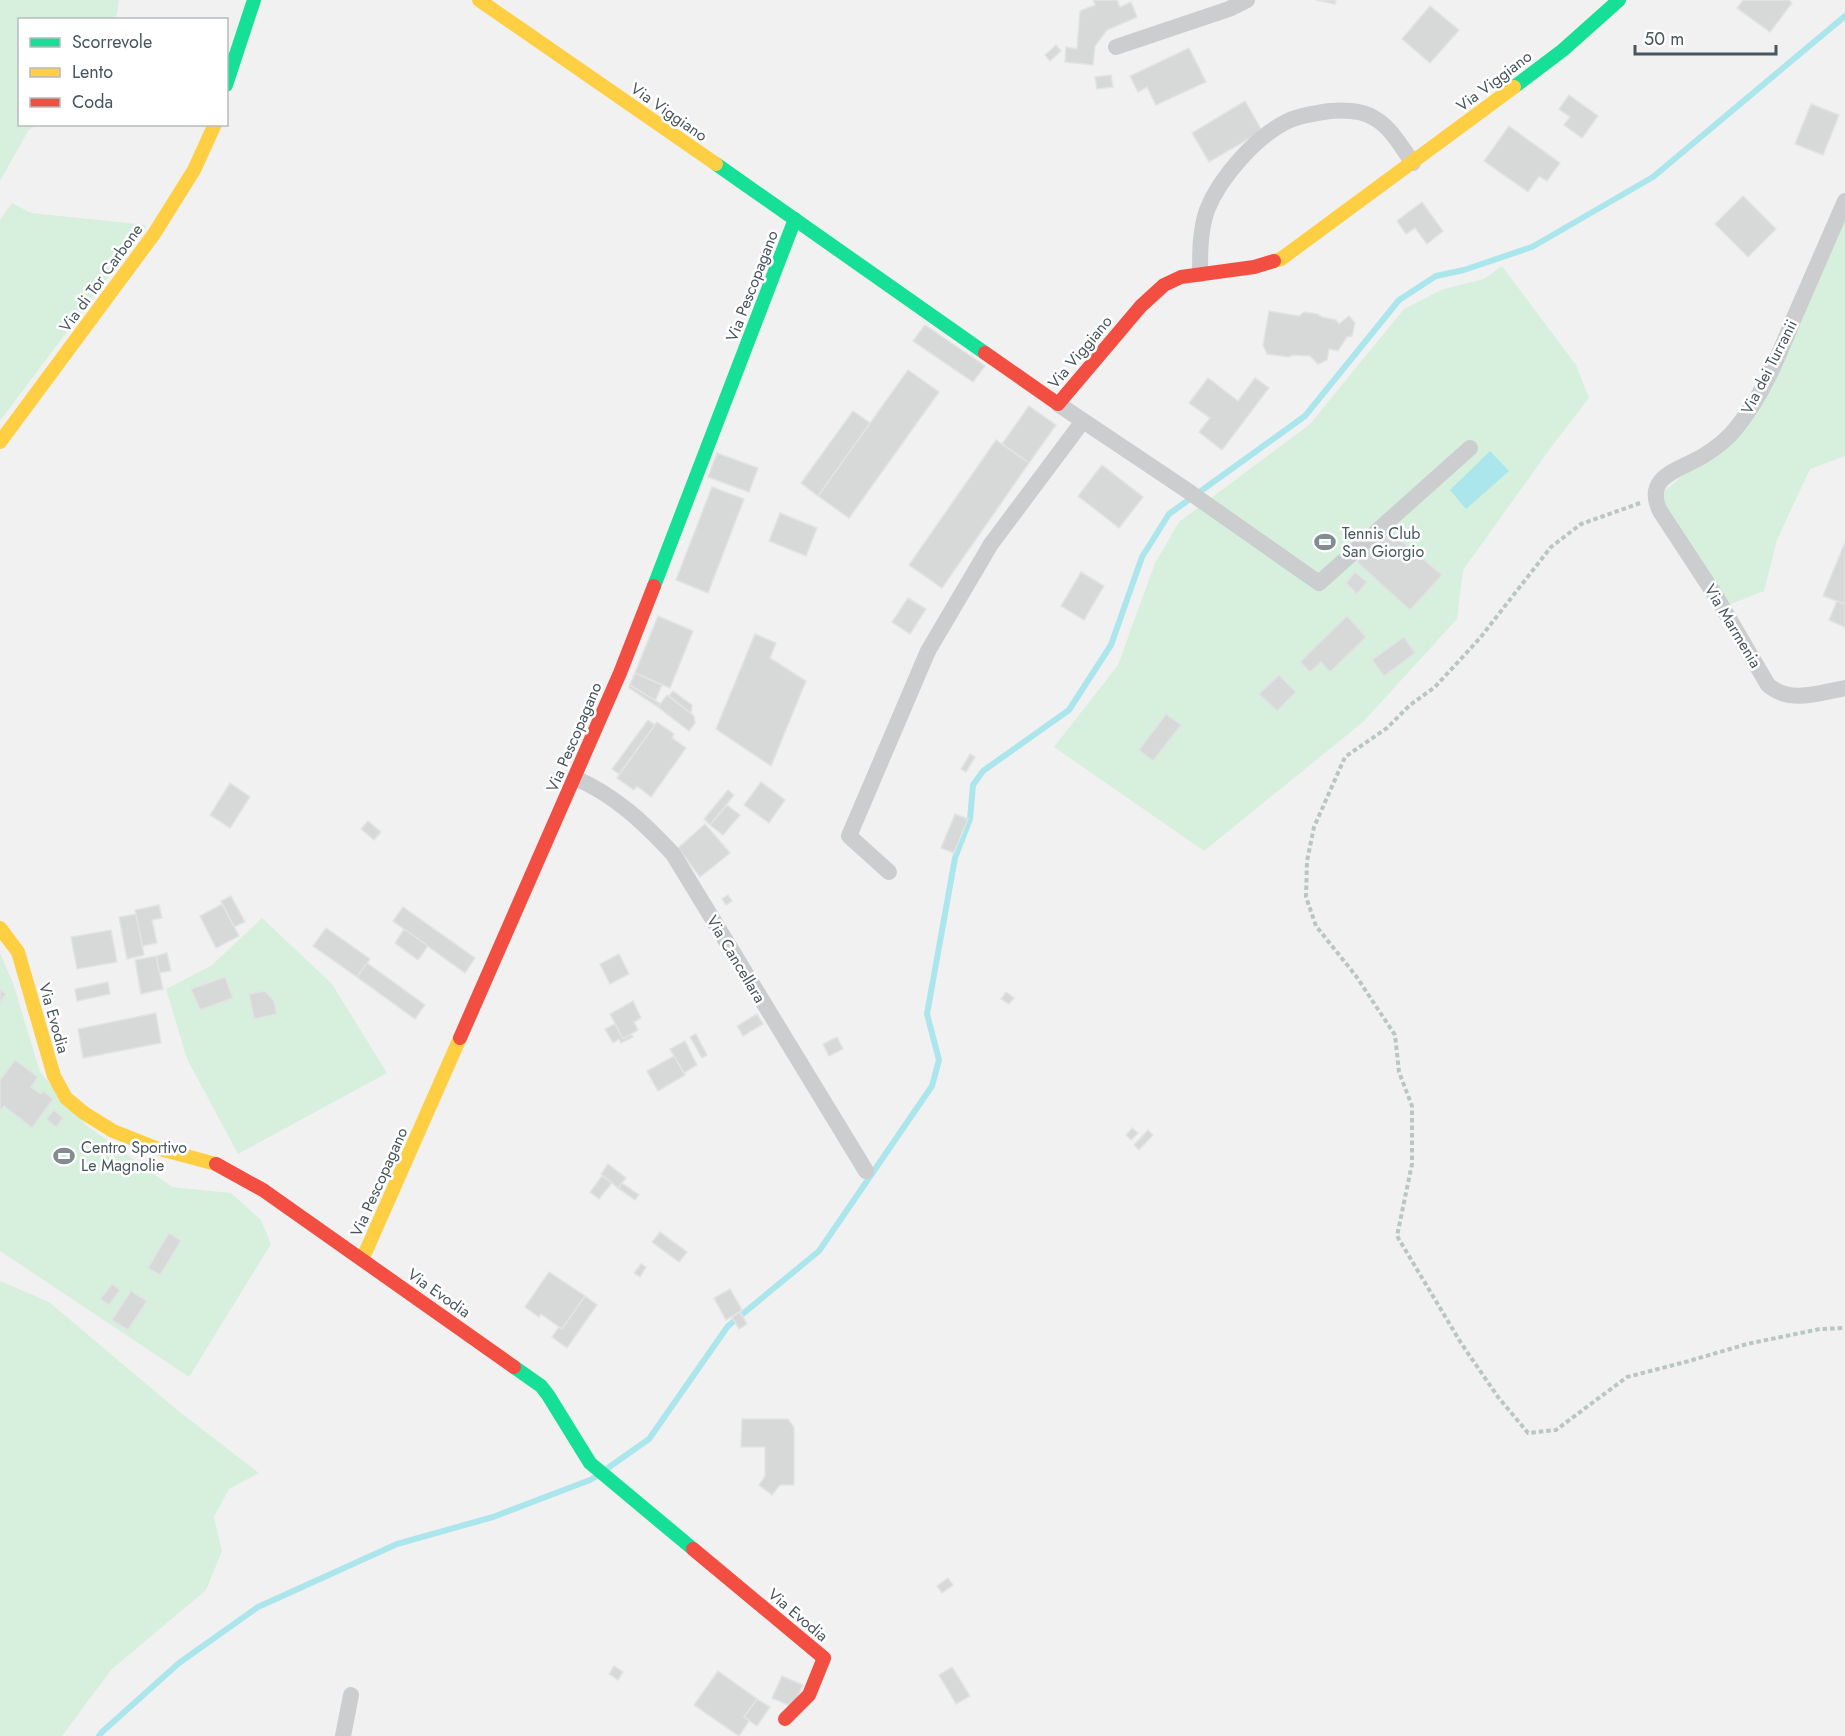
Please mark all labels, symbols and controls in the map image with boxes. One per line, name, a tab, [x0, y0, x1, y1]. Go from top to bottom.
legend	[18, 18, 228, 126]
scale bar	[1635, 18, 1776, 56]
text: 50 m	[1644, 26, 1684, 52]
text: Scorrevole	[72, 29, 152, 55]
street label: Via Viggiano	[1451, 45, 1537, 117]
text: Lento	[72, 59, 113, 85]
street label: Via Viggiano	[626, 77, 712, 147]
text: Coda	[72, 89, 113, 115]
street label: Via di Tor Carbone	[54, 219, 148, 337]
street label: Via Pescopagano	[720, 227, 784, 345]
street label: Via Viggiano	[1043, 310, 1118, 394]
street label: Via dei Turranii	[1735, 316, 1803, 418]
place label: Tennis Club San Giorgio	[1342, 522, 1424, 563]
sports icon: Tennis Club San Giorgio	[1313, 530, 1337, 554]
street label: Via Marmenia	[1699, 580, 1767, 672]
street label: Via Pescopagano	[540, 678, 608, 796]
street label: Via Cancellara	[701, 911, 771, 1007]
street label: Via Evodia	[33, 980, 75, 1056]
street label: Via Pescopagano	[345, 1123, 413, 1240]
place label: Centro Sportivo Le Magnolie	[81, 1136, 187, 1177]
sports icon: Centro Sportivo Le Magnolie	[52, 1144, 76, 1168]
street label: Via Evodia	[403, 1263, 475, 1323]
street label: Via Evodia	[763, 1583, 833, 1647]

